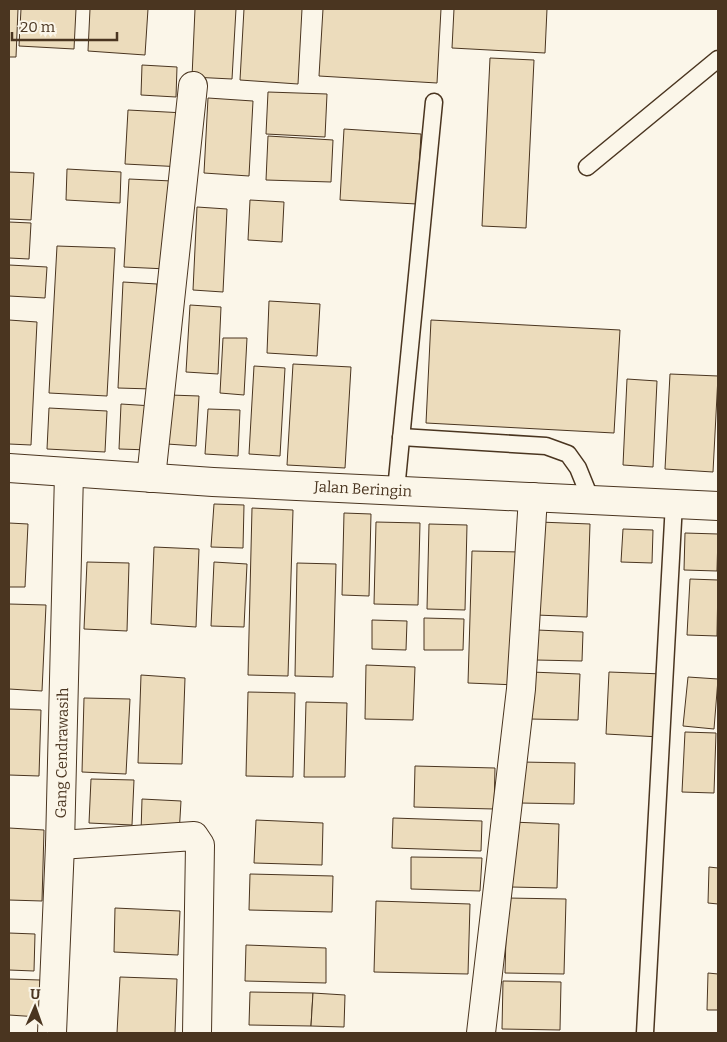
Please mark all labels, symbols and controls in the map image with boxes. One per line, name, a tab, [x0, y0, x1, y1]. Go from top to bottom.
scale bar	[12, 10, 118, 42]
text: 20 m	[20, 18, 56, 36]
street label: Jalan Beringin	[313, 477, 413, 501]
street label: Gang Cendrawasih	[52, 687, 72, 818]
north arrow	[10, 982, 60, 1032]
text: U	[30, 986, 42, 1003]

